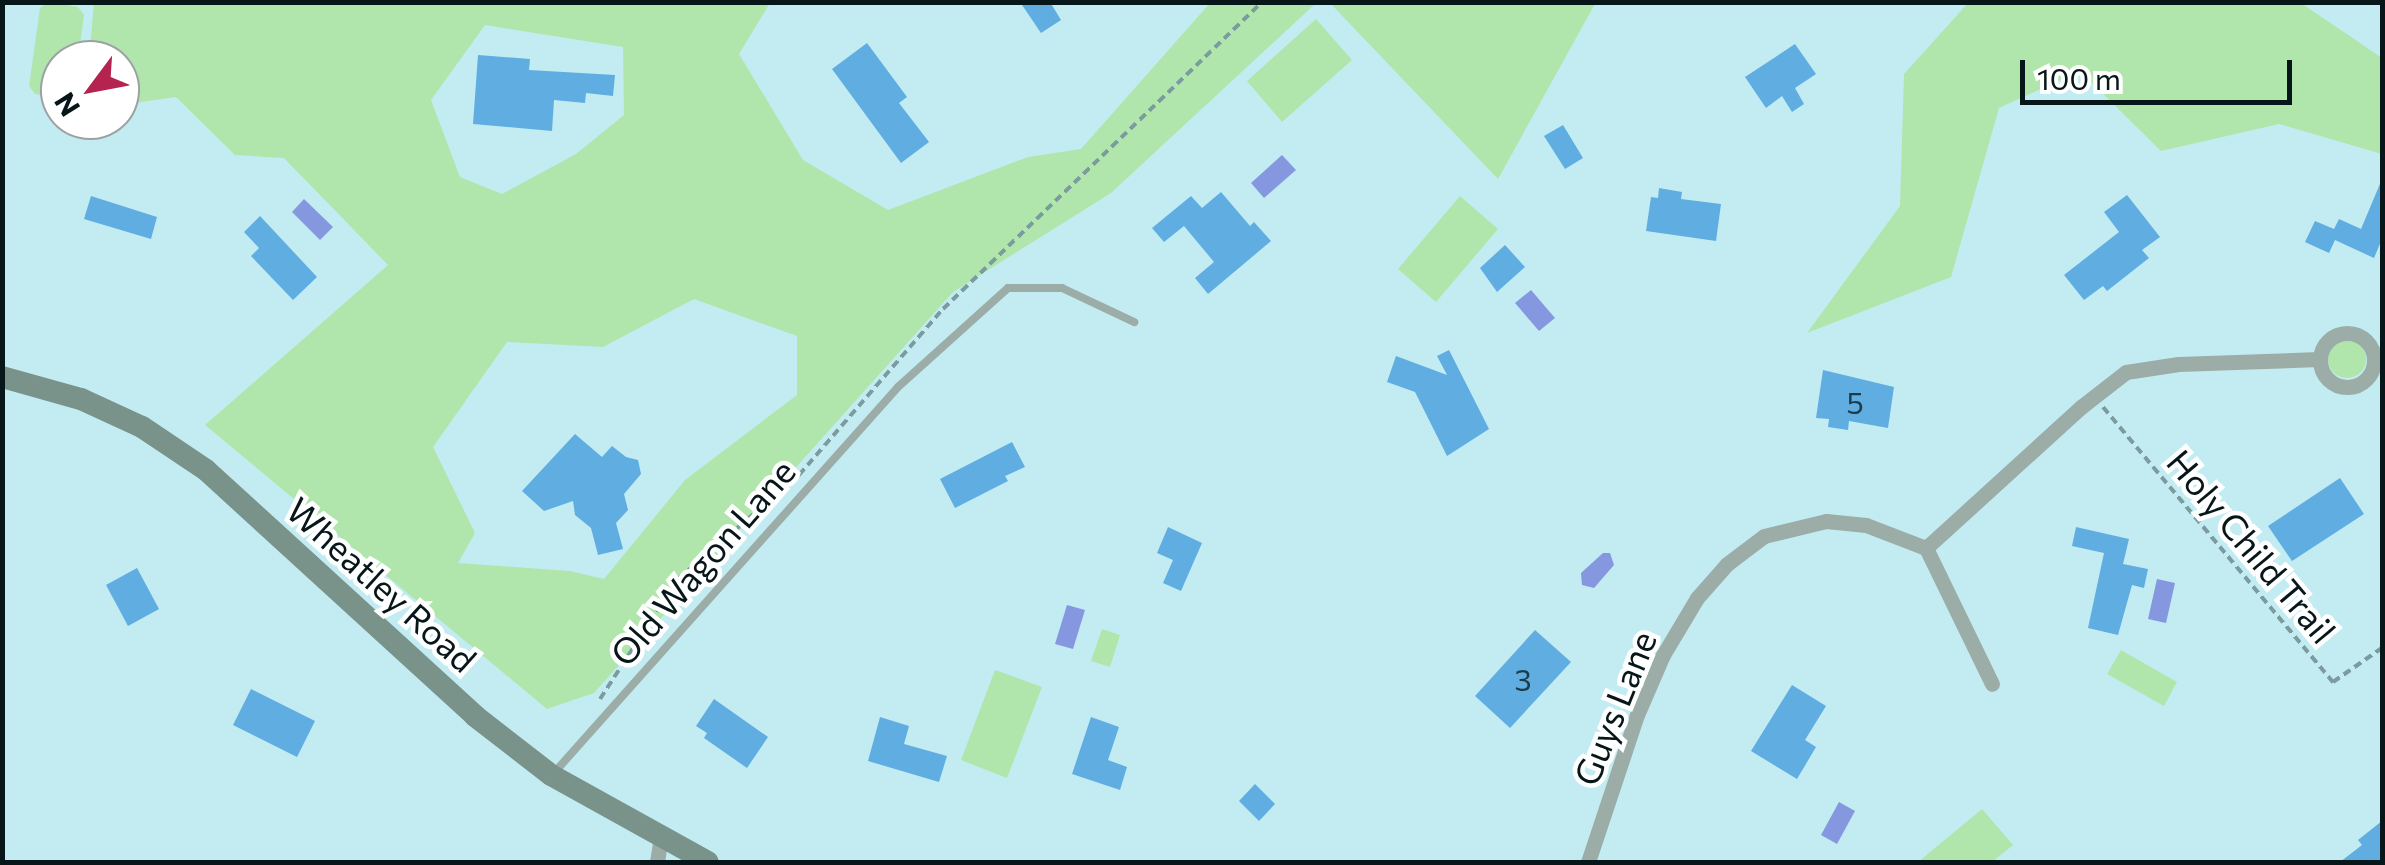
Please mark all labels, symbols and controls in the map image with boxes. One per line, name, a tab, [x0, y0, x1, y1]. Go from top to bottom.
north arrow	[40, 40, 140, 140]
scale bar	[2025, 40, 2298, 102]
text: 100 m	[2037, 59, 2121, 96]
text: N	[46, 87, 86, 123]
house number: 5	[1846, 384, 1864, 420]
street label: Holy Child Trail	[2159, 441, 2345, 651]
street label: Old Wagon Lane	[601, 450, 803, 674]
street label: Wheatley Road	[279, 488, 485, 680]
street label: Guys Lane	[1564, 625, 1664, 791]
house number: 3	[1514, 661, 1532, 697]

